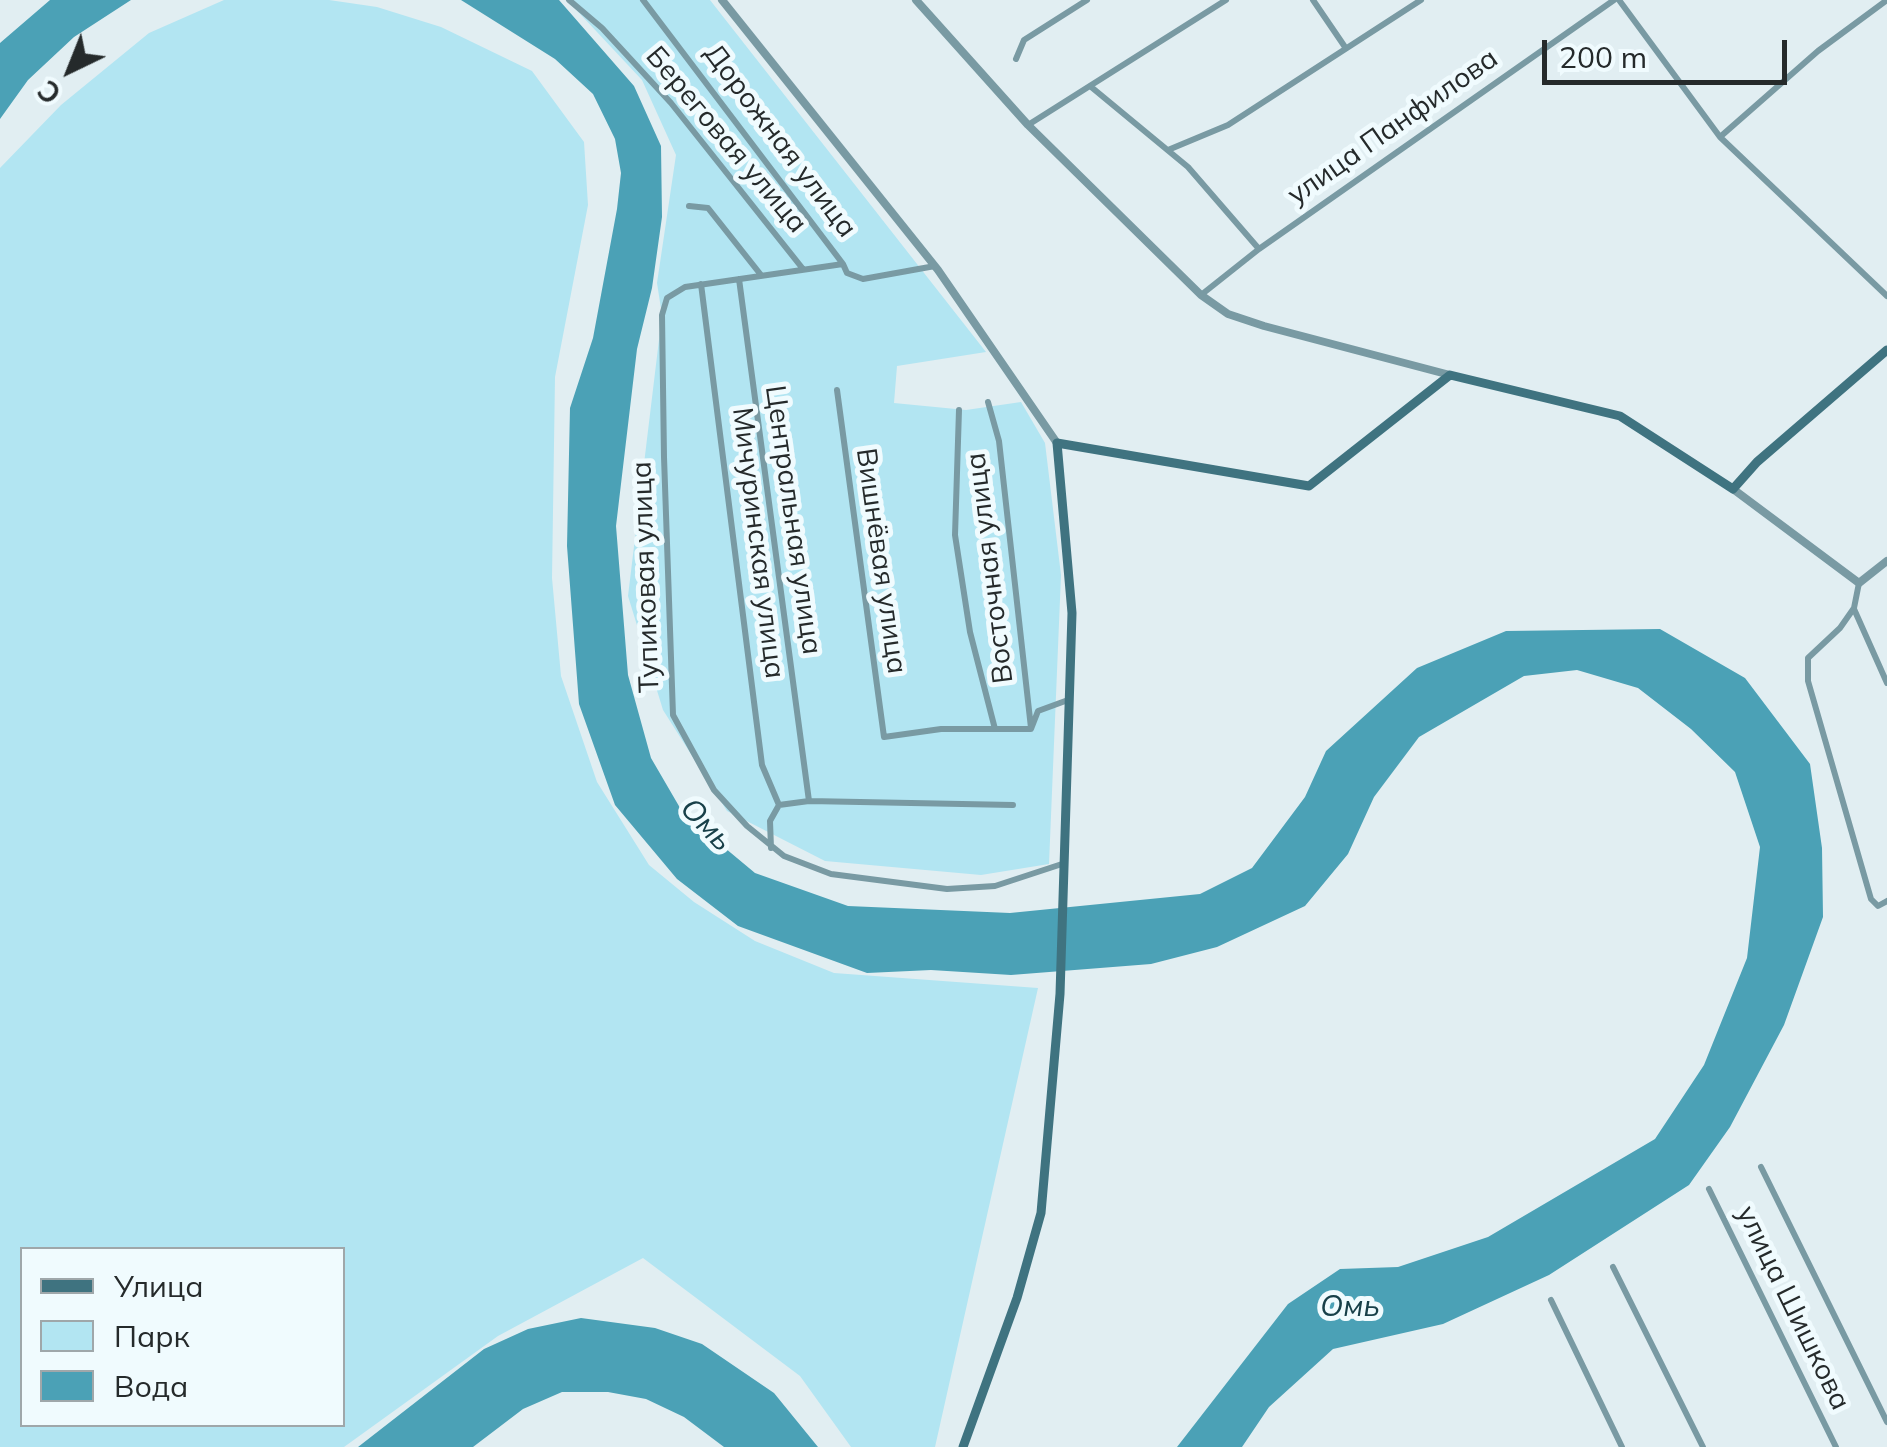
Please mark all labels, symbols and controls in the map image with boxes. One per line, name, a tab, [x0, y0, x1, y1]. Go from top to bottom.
north arrow	[20, 20, 120, 120]
scale bar	[1547, 20, 1792, 82]
street label: Дорожная улица	[697, 38, 863, 244]
text: 200 m	[1559, 38, 1647, 76]
street label: Береговая улица	[638, 40, 814, 240]
street label: улица Панфилова	[1281, 42, 1505, 212]
text: С	[30, 73, 68, 112]
street label: Центральная улица	[757, 383, 829, 657]
street label: Мичуринская улица	[725, 406, 791, 680]
street label: Вишнёвая улица	[849, 446, 913, 676]
street label: Восточная улица	[959, 451, 1021, 685]
street label: Тупиковая улица	[625, 461, 667, 693]
water label: Омь	[672, 791, 740, 859]
street label: улица Шишкова	[1729, 1201, 1857, 1415]
legend	[20, 1247, 345, 1427]
text: Улица	[114, 1267, 204, 1305]
water label: Омь	[1320, 1289, 1380, 1325]
text: Парк	[114, 1317, 190, 1355]
text: Вода	[114, 1367, 188, 1405]

